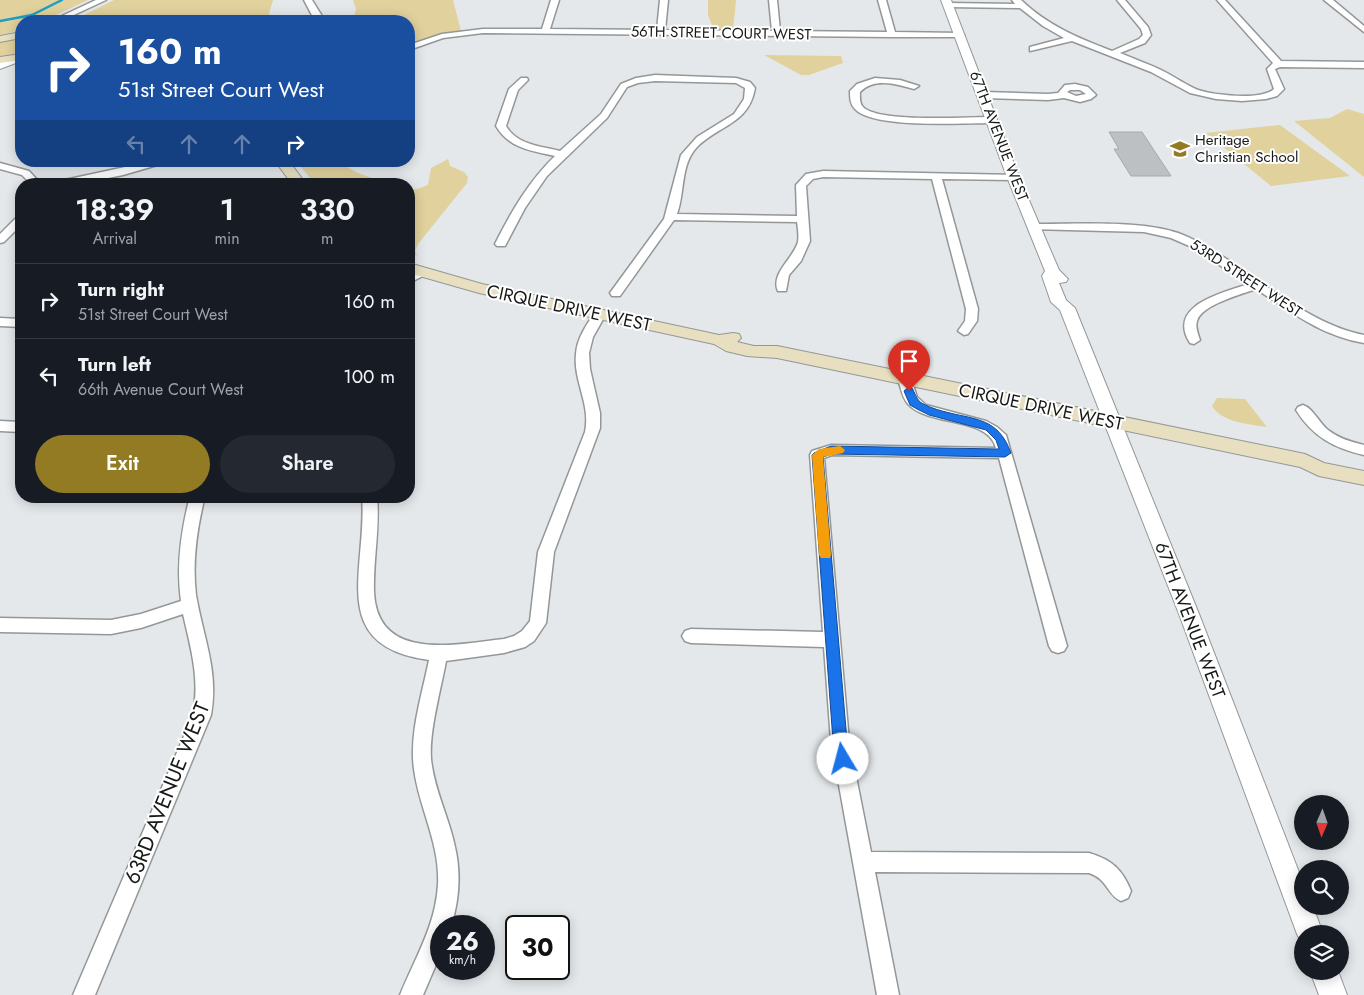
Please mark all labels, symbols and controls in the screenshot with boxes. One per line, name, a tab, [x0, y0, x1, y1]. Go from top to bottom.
street label: 56TH STREET COURT WEST	[631, 20, 811, 46]
text: 160 m	[118, 27, 222, 77]
icon: right	[35, 35, 100, 100]
street label: 67TH AVENUE WEST	[964, 68, 1034, 204]
text: 51st Street Court West	[118, 73, 324, 105]
place label: Heritage Christian School	[1195, 129, 1298, 168]
icon: left	[122, 130, 150, 158]
icon: ahead	[175, 130, 203, 158]
icon: ahead	[228, 130, 256, 158]
icon: right	[281, 130, 309, 158]
school or university icon: Heritage Christian School	[1169, 138, 1191, 160]
text: 18:39	[75, 188, 154, 231]
text: 1	[220, 188, 234, 231]
text: 330	[300, 188, 355, 231]
text: Arrival	[93, 227, 137, 250]
text: min	[215, 227, 240, 250]
text: m	[321, 227, 334, 250]
street label: 53RD STREET WEST	[1186, 233, 1306, 323]
text: Turn right	[78, 276, 164, 303]
street label: CIRQUE DRIVE WEST	[484, 278, 654, 338]
icon: right	[35, 287, 63, 315]
text: 160 m	[344, 288, 395, 315]
text: 51st Street Court West	[78, 303, 228, 326]
pin	[888, 340, 930, 391]
icon: arrive	[895, 347, 923, 375]
text: Turn left	[78, 351, 151, 378]
icon: left	[35, 362, 63, 390]
text: 100 m	[343, 363, 395, 390]
street label: CIRQUE DRIVE WEST	[956, 377, 1126, 437]
text: 66th Avenue Court West	[78, 378, 243, 401]
button: Exit	[35, 435, 210, 493]
button: Share	[220, 435, 395, 493]
street label: 67TH AVENUE WEST	[1148, 538, 1232, 703]
street label: 63RD AVENUE WEST	[117, 697, 217, 889]
position arrow	[816, 732, 868, 784]
north arrow	[1294, 795, 1349, 850]
map controls	[1294, 795, 1349, 980]
button: search	[1294, 860, 1349, 915]
speed limit sign: 30	[505, 915, 570, 980]
text: 26	[446, 923, 479, 959]
button: layers	[1294, 925, 1349, 980]
text: km/h	[449, 951, 476, 969]

